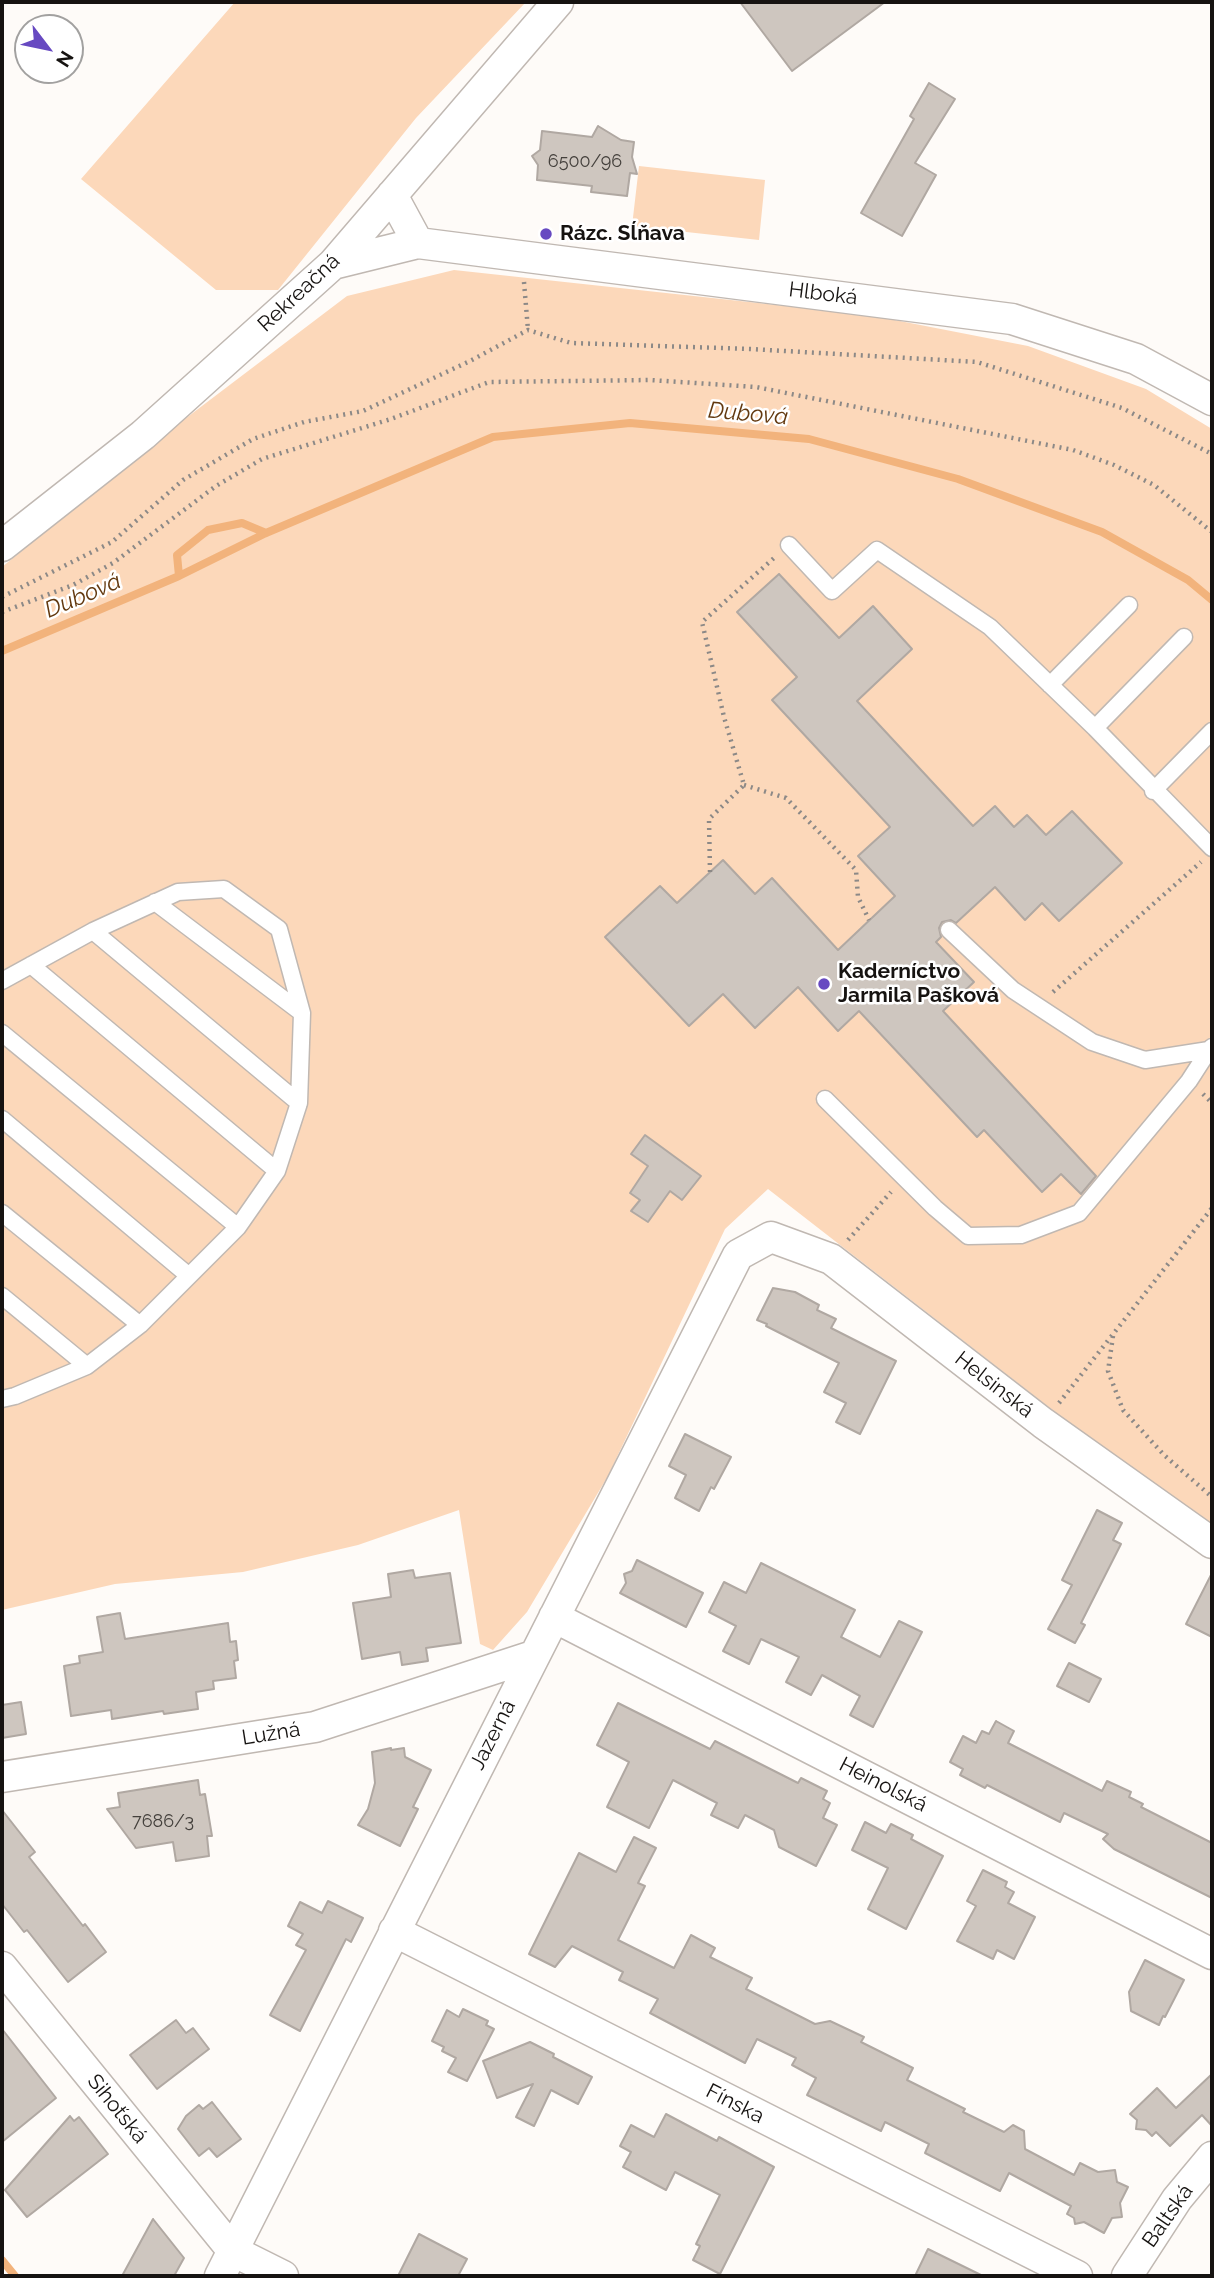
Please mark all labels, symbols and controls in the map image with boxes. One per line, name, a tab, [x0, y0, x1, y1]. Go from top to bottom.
north arrow	[14, 14, 84, 84]
text: N	[52, 47, 78, 71]
house number: 6500/96	[548, 151, 622, 173]
place label: Rázc. Sĺňava	[560, 221, 685, 247]
marker: Rázc. Sĺňava	[538, 226, 554, 242]
street label: Rekreačná	[253, 249, 345, 337]
street label: Hlboká	[787, 277, 859, 311]
water label: Dubová	[707, 397, 789, 431]
water label: Dubová	[41, 568, 125, 624]
place label: Kaderníctvo Jarmila Pašková	[838, 959, 999, 1009]
marker: Kaderníctvo Jarmila Pašková	[816, 976, 832, 992]
street label: Helsinská	[950, 1346, 1038, 1424]
street label: Jazerná	[465, 1696, 521, 1774]
street label: Lužná	[240, 1717, 302, 1751]
street label: Heinolská	[835, 1752, 931, 1818]
house number: 7686/3	[132, 1811, 194, 1833]
street label: Sihoťská	[82, 2069, 152, 2149]
street label: Fínska	[702, 2079, 768, 2129]
street label: Baltská	[1137, 2180, 1199, 2252]

